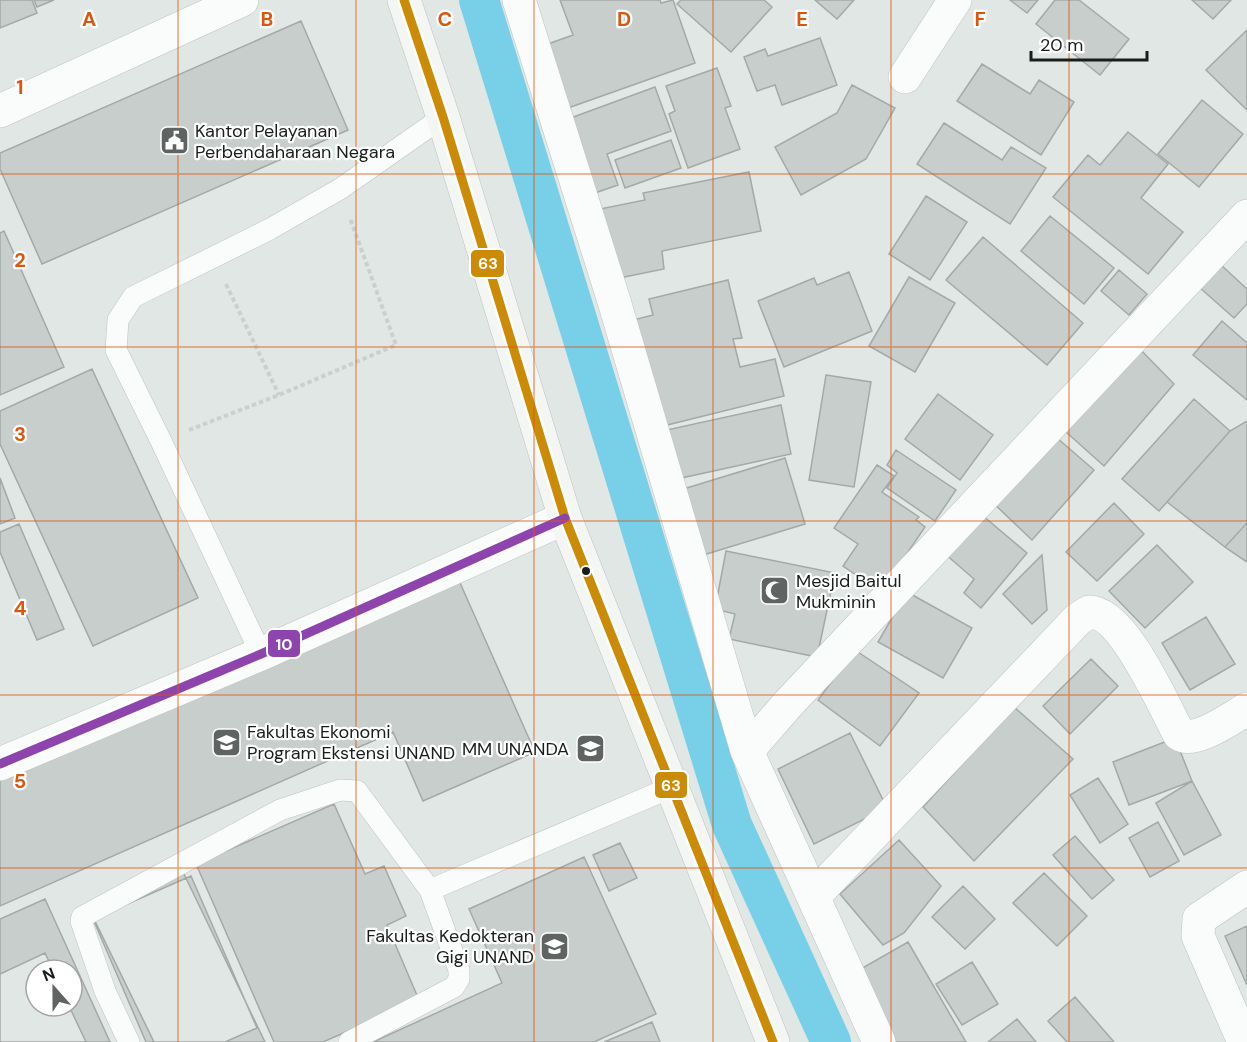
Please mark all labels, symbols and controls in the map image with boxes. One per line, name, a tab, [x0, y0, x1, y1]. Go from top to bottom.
text: A	[82, 6, 96, 32]
text: B	[261, 6, 273, 32]
text: C	[438, 6, 452, 32]
text: D	[617, 6, 631, 32]
text: E	[796, 6, 808, 32]
text: F	[974, 6, 986, 32]
scale bar	[1031, 24, 1146, 62]
text: 20 m	[1040, 33, 1083, 57]
text: 1	[16, 74, 24, 100]
place label: Kantor Pelayanan Perbendaharaan Negara	[195, 119, 395, 164]
public building icon: Kantor Pelayanan Perbendaharaan Negara	[158, 125, 190, 157]
text: 2	[14, 247, 26, 273]
line badge: 63	[470, 249, 505, 278]
text: 63	[478, 253, 498, 274]
text: 3	[14, 421, 26, 447]
unlabelled marker	[580, 565, 592, 577]
place label: Mesjid Baitul Mukminin	[796, 569, 902, 614]
mosque icon: Mesjid Baitul Mukminin	[759, 575, 791, 607]
text: 4	[14, 595, 27, 621]
line badge: 10	[267, 629, 301, 658]
text: 10	[275, 634, 293, 655]
place label: Fakultas Ekonomi Program Ekstensi UNAND	[247, 720, 455, 765]
school or university icon: Fakultas Ekonomi Program Ekstensi UNAND	[210, 726, 242, 758]
school or university icon: MM UNANDA	[574, 733, 606, 765]
place label: MM UNANDA	[462, 737, 569, 761]
text: 5	[14, 768, 26, 794]
line badge: 63	[654, 771, 688, 799]
text: 63	[661, 775, 681, 796]
place label: Fakultas Kedokteran Gigi UNAND	[366, 924, 534, 969]
school or university icon: Fakultas Kedokteran Gigi UNAND	[539, 930, 571, 962]
north arrow	[24, 958, 84, 1018]
text: N	[40, 963, 58, 986]

